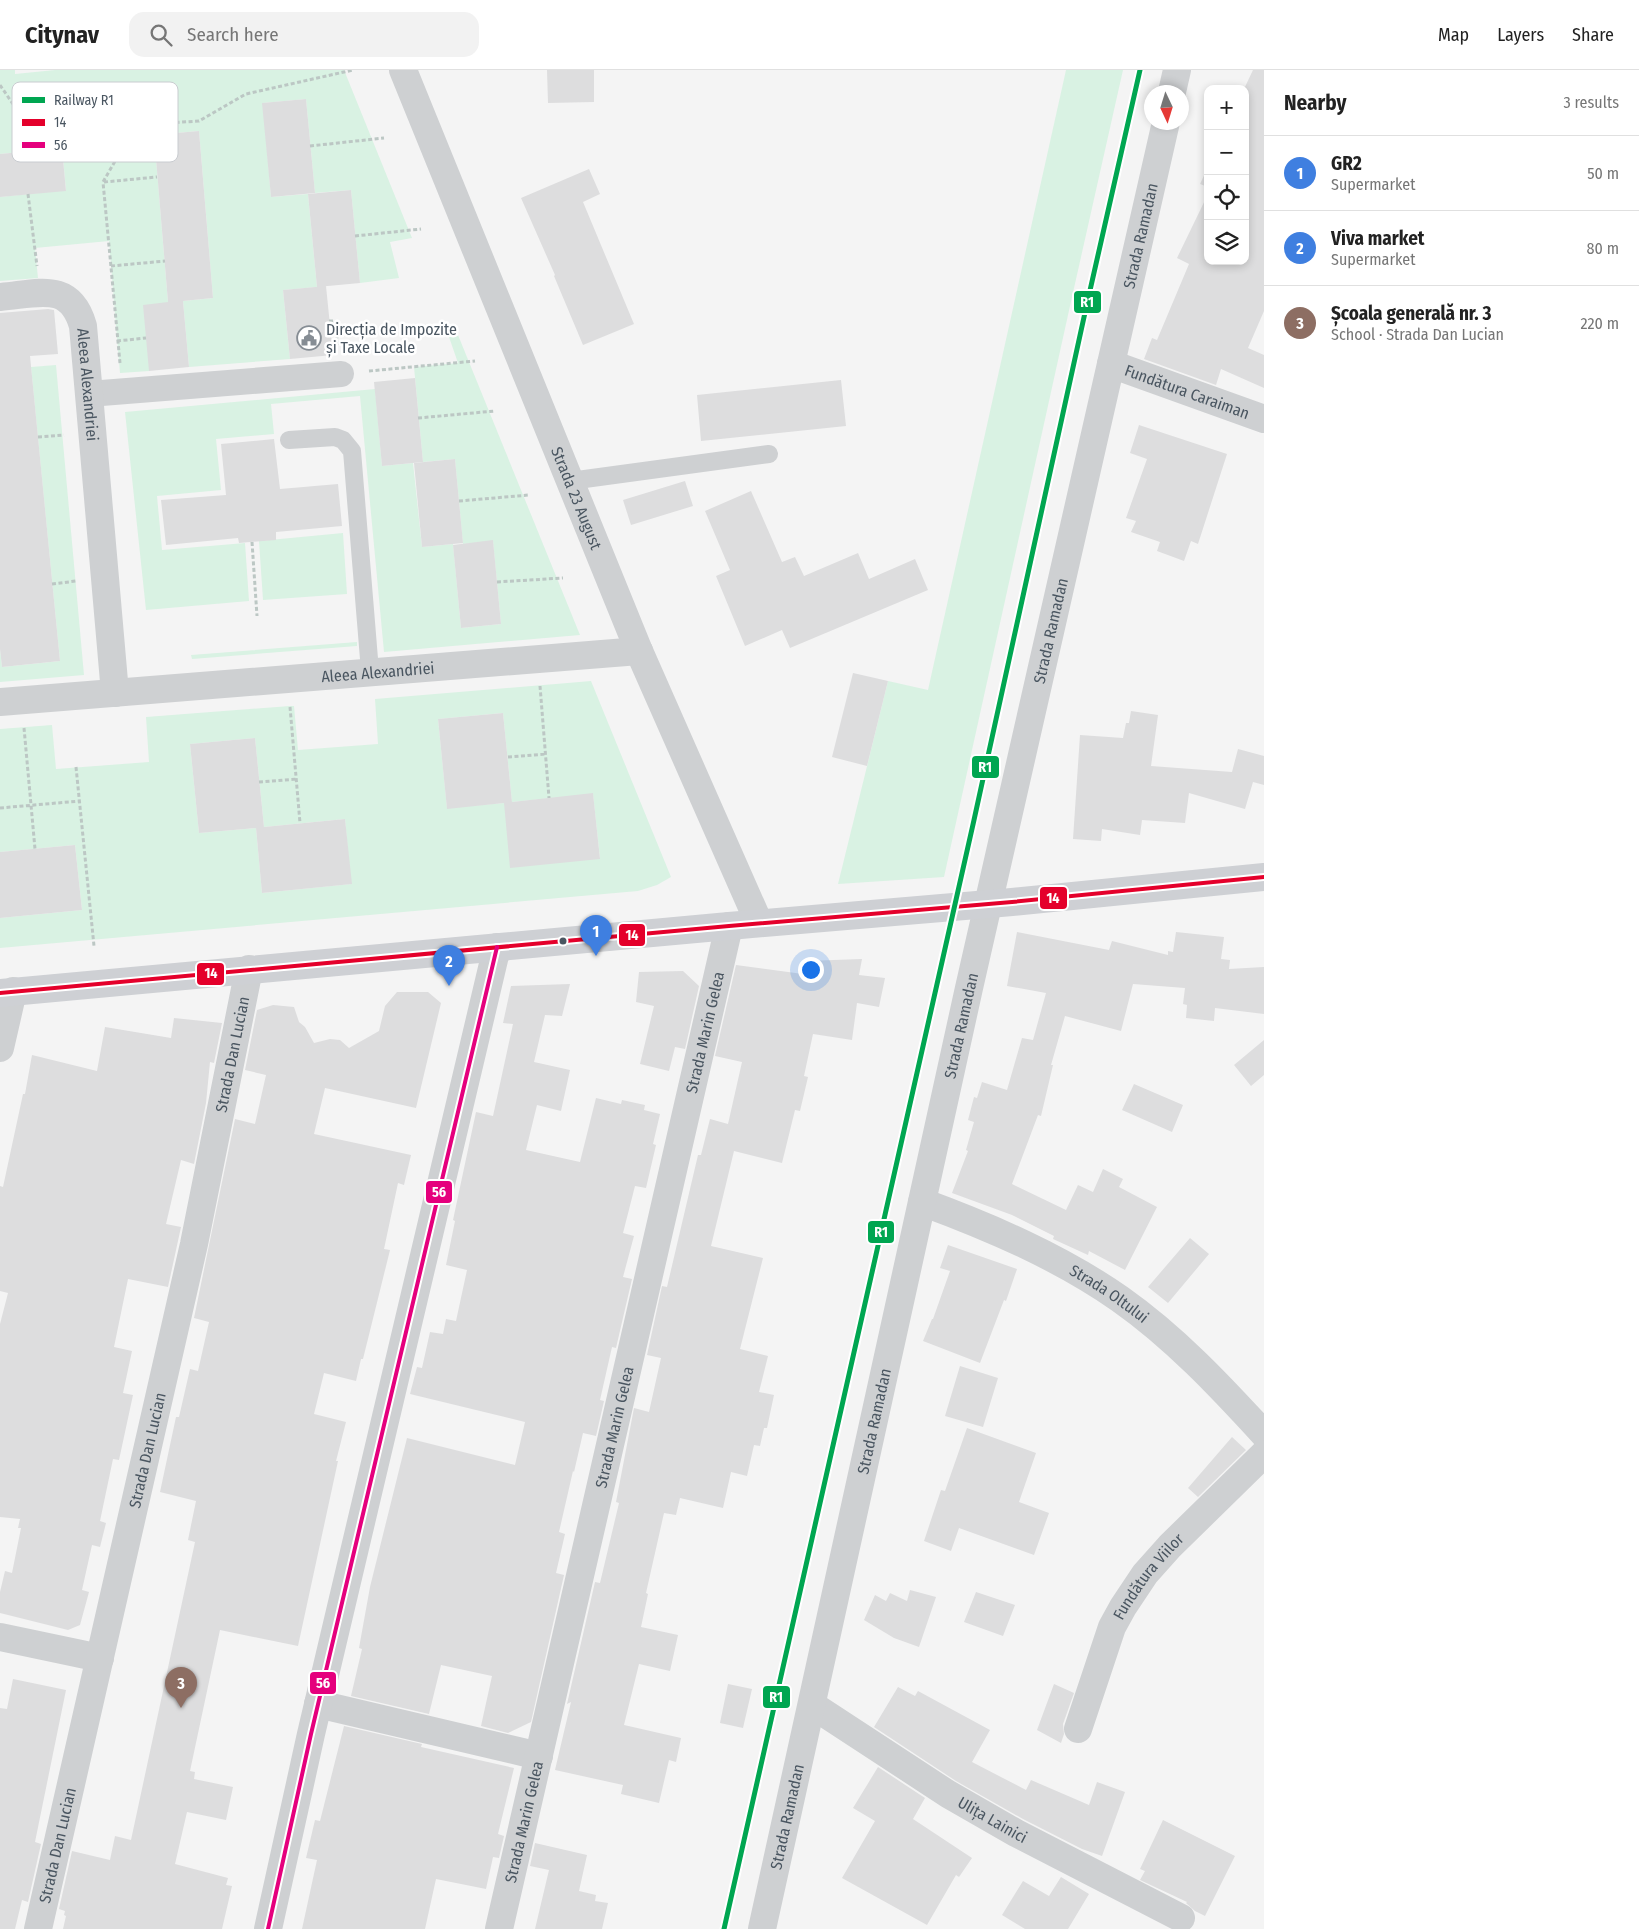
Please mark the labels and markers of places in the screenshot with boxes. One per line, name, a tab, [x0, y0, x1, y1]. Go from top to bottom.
place label: Direcția de Impozite și Taxe Locale	[326, 320, 457, 358]
public building icon: Direcția de Impozite și Taxe Locale	[296, 325, 322, 351]
pin: 1	[580, 915, 612, 956]
unlabelled marker	[558, 936, 568, 946]
pin: 2	[433, 945, 465, 986]
pin: 3	[165, 1667, 197, 1708]

